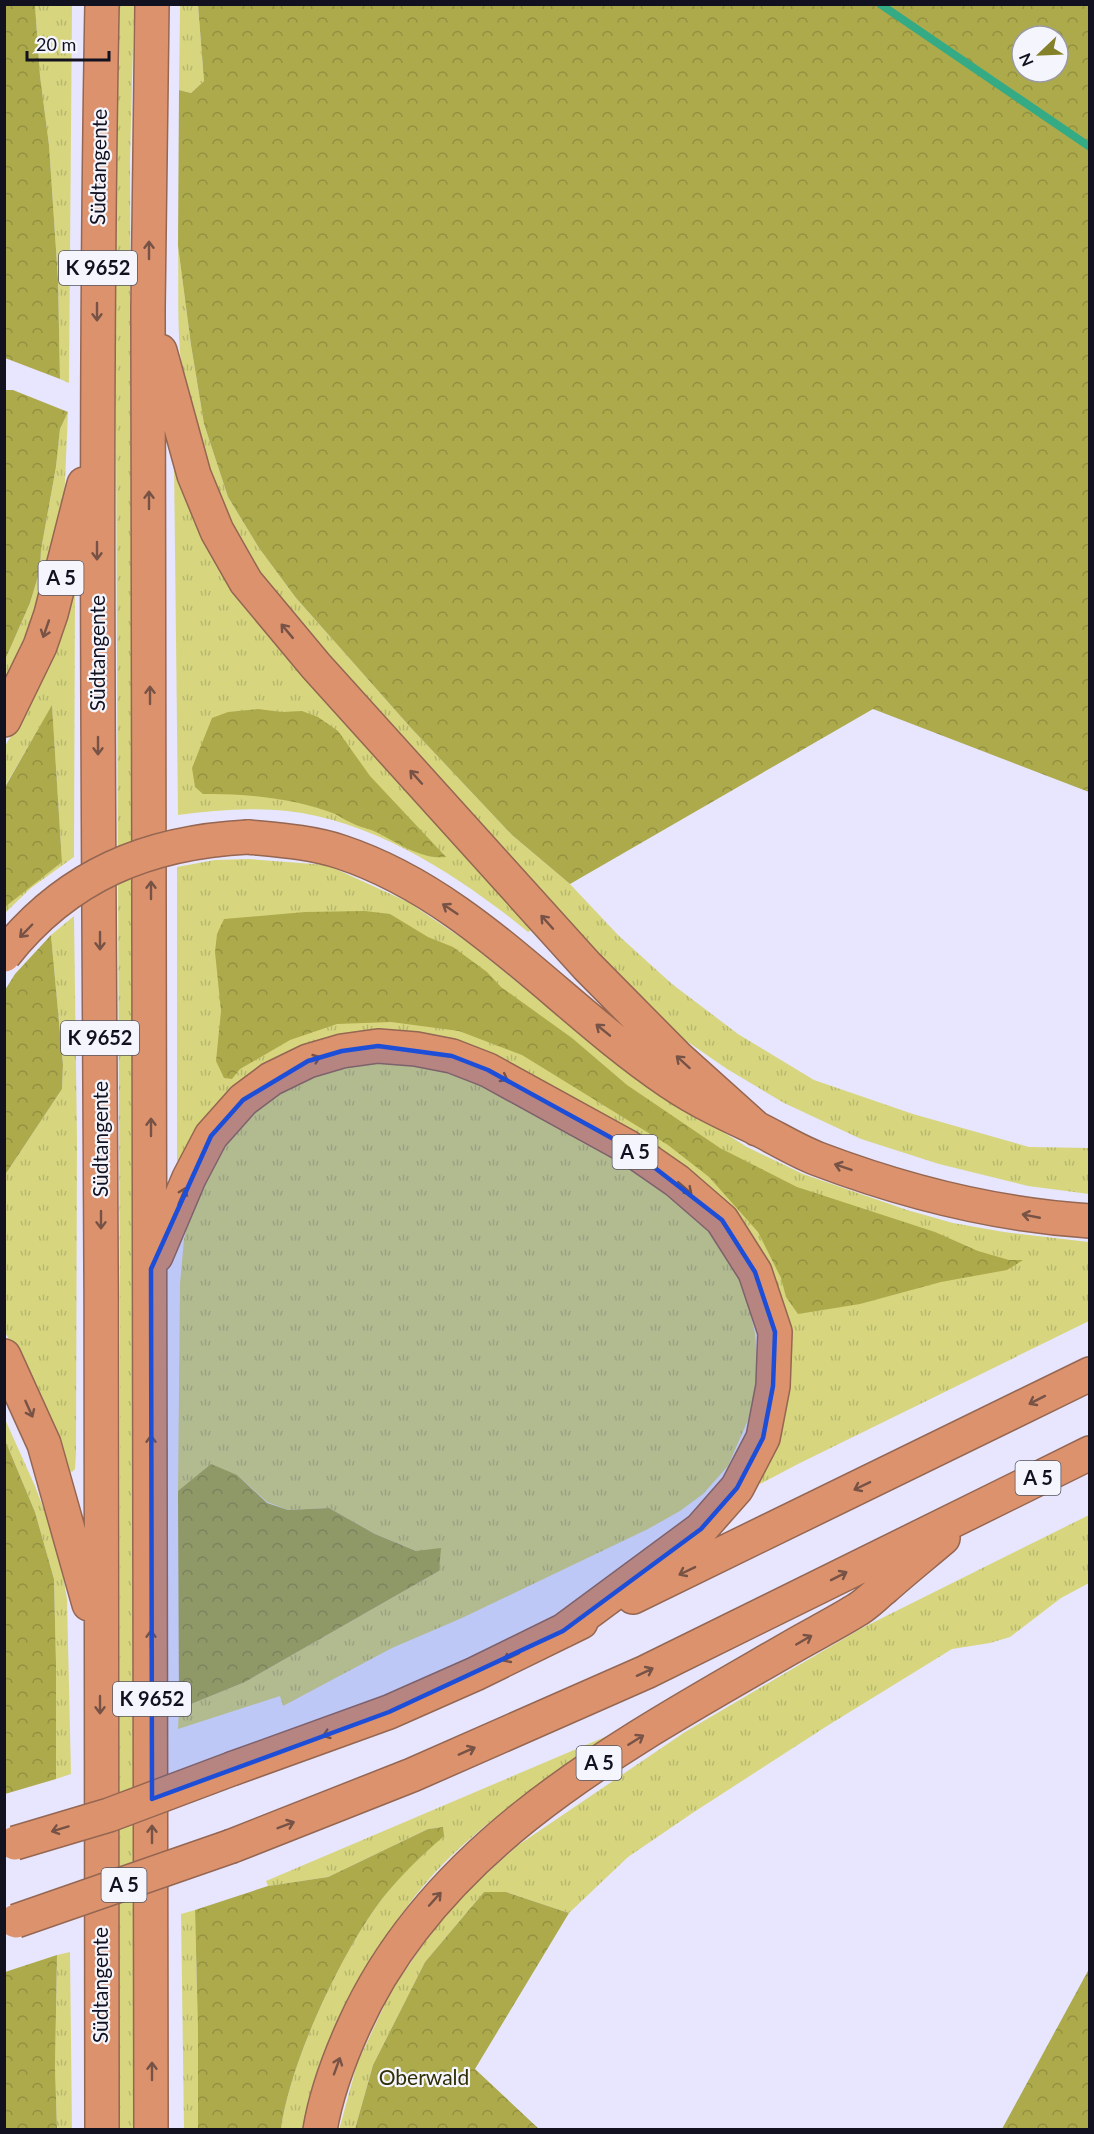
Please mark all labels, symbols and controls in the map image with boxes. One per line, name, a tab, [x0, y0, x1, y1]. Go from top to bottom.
scale bar	[27, 24, 110, 62]
north arrow	[1010, 24, 1070, 84]
text: 20 m	[36, 33, 76, 55]
text: N	[1015, 51, 1037, 69]
street label: Südtangente	[84, 109, 111, 225]
one-way arrow	[143, 241, 155, 261]
road number: K 9652	[59, 251, 137, 285]
one-way arrow	[91, 301, 103, 321]
one-way arrow	[143, 490, 155, 510]
one-way arrow	[91, 541, 103, 561]
road number: A 5	[38, 561, 84, 595]
street label: Südtangente	[84, 595, 109, 711]
one-way arrow	[40, 619, 51, 638]
one-way arrow	[281, 623, 294, 639]
one-way arrow	[144, 685, 156, 705]
one-way arrow	[92, 736, 104, 756]
one-way arrow	[409, 770, 423, 785]
one-way arrow	[145, 880, 157, 900]
one-way arrow	[442, 902, 459, 914]
one-way arrow	[540, 915, 554, 930]
one-way arrow	[19, 923, 33, 938]
one-way arrow	[94, 931, 106, 951]
road number: K 9652	[61, 1021, 139, 1055]
one-way arrow	[595, 1023, 611, 1036]
one-way arrow	[302, 1054, 321, 1065]
one-way arrow	[675, 1055, 690, 1069]
one-way arrow	[491, 1070, 508, 1082]
street label: Südtangente	[87, 1081, 112, 1197]
one-way arrow	[145, 1117, 157, 1137]
road number: A 5	[612, 1135, 658, 1169]
one-way arrow	[834, 1161, 853, 1172]
one-way arrow	[677, 1181, 693, 1194]
one-way arrow	[177, 1187, 188, 1205]
one-way arrow	[95, 1210, 107, 1230]
one-way arrow	[1022, 1210, 1042, 1221]
one-way arrow	[1029, 1395, 1047, 1406]
one-way arrow	[24, 1400, 36, 1418]
one-way arrow	[145, 1435, 157, 1455]
road number: A 5	[1016, 1461, 1060, 1495]
one-way arrow	[854, 1480, 872, 1492]
one-way arrow	[678, 1566, 696, 1578]
one-way arrow	[829, 1570, 847, 1581]
one-way arrow	[146, 1630, 157, 1650]
one-way arrow	[795, 1633, 812, 1645]
one-way arrow	[502, 1651, 520, 1663]
one-way arrow	[636, 1666, 654, 1678]
road number: K 9652	[113, 1682, 191, 1716]
one-way arrow	[94, 1695, 106, 1715]
one-way arrow	[322, 1728, 341, 1739]
one-way arrow	[628, 1733, 645, 1746]
one-way arrow	[457, 1745, 476, 1756]
road number: A 5	[576, 1746, 622, 1780]
one-way arrow	[277, 1818, 295, 1829]
one-way arrow	[51, 1824, 70, 1835]
one-way arrow	[146, 1825, 158, 1845]
road number: A 5	[102, 1868, 146, 1902]
one-way arrow	[428, 1892, 442, 1907]
street label: Südtangente	[87, 1927, 112, 2043]
one-way arrow	[333, 2058, 344, 2076]
one-way arrow	[146, 2062, 158, 2082]
park label: Oberwald	[379, 2064, 469, 2089]

